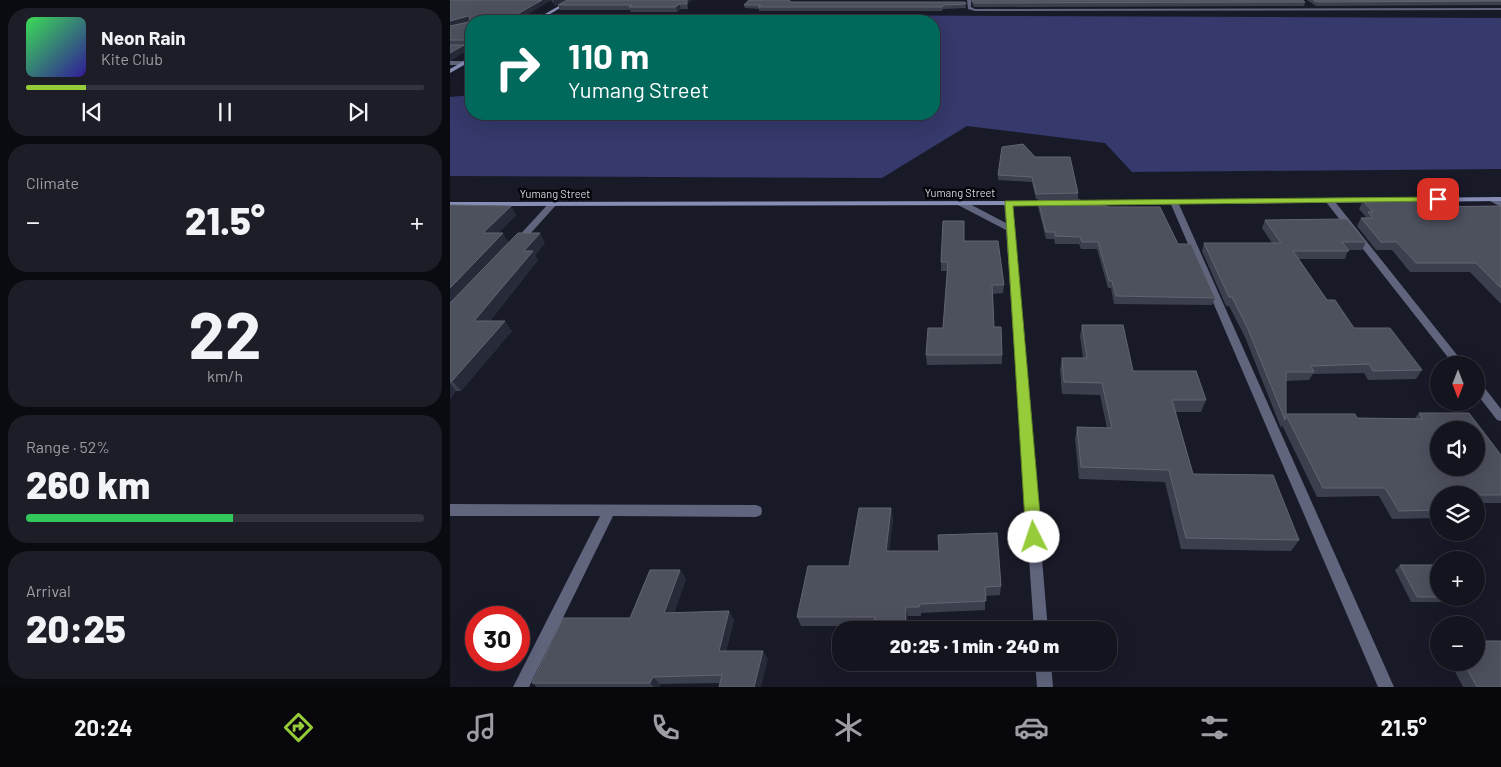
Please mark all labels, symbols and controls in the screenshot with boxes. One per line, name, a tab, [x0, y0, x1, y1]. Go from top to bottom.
text: Neon Rain	[101, 26, 186, 49]
text: 110 m	[568, 34, 649, 76]
icon: right	[485, 35, 550, 100]
text: Kite Club	[101, 49, 163, 68]
text: Yumang Street	[568, 76, 709, 102]
icon: previous	[78, 98, 106, 126]
icon: pause	[211, 98, 239, 126]
icon: next	[344, 98, 372, 126]
text: Climate	[26, 173, 79, 192]
pin	[1417, 178, 1459, 220]
icon: arrive	[1424, 185, 1452, 213]
street label: Yumang Street	[925, 186, 995, 199]
street label: Yumang Street	[520, 187, 590, 200]
text: 21.5°	[185, 197, 265, 243]
text: −	[26, 204, 40, 238]
text: +	[410, 204, 424, 238]
text: 22	[189, 294, 261, 372]
north arrow	[1430, 356, 1485, 411]
map controls	[1430, 356, 1485, 671]
text: km/h	[207, 366, 243, 385]
button: sound	[1430, 421, 1485, 476]
text: Range · 52%	[26, 437, 110, 456]
text: 260 km	[26, 461, 150, 507]
button: layers	[1430, 486, 1485, 541]
position arrow	[1007, 510, 1059, 562]
button: +	[1430, 551, 1485, 606]
text: Arrival	[26, 581, 71, 600]
text: 20:25	[26, 605, 126, 651]
speed limit sign: 30	[465, 606, 530, 671]
button: −	[1430, 616, 1485, 671]
text: 20:25 · 1 min · 240 m	[890, 634, 1059, 657]
icon: directions	[281, 710, 316, 745]
icon: music	[464, 710, 499, 745]
icon: phone	[648, 710, 683, 745]
icon: climate	[831, 710, 866, 745]
icon: car	[1014, 710, 1049, 745]
icon: filters	[1197, 710, 1232, 745]
text: 20:24	[74, 714, 133, 740]
text: 21.5°	[1381, 714, 1427, 740]

